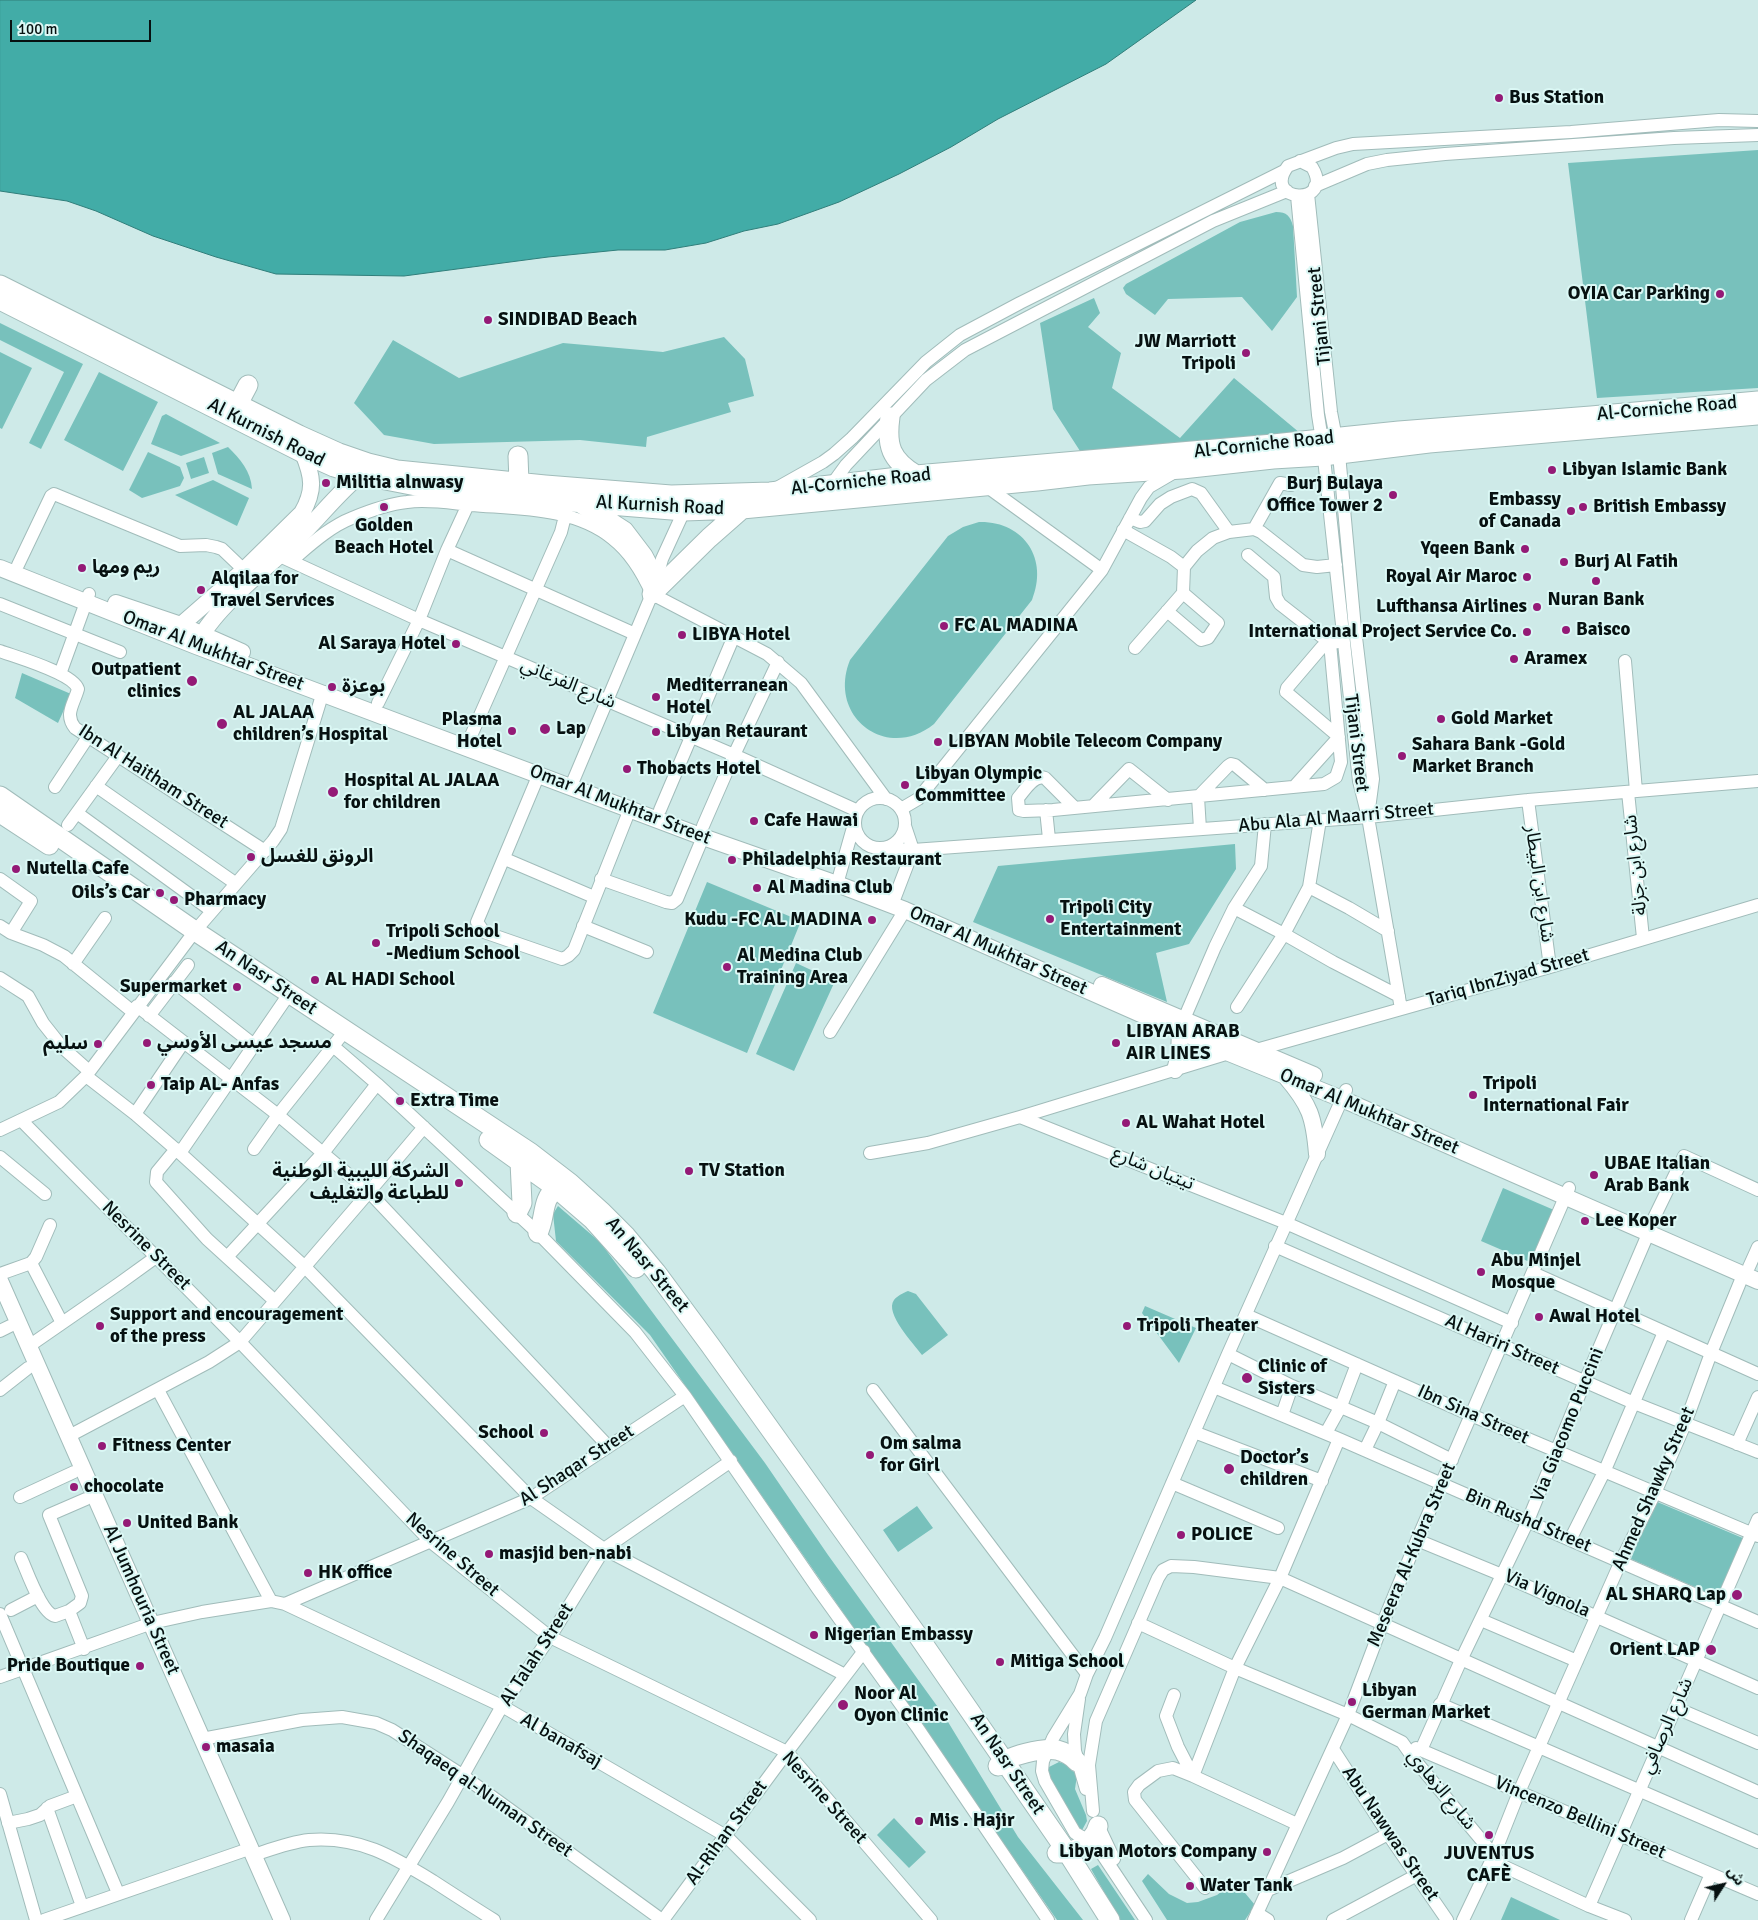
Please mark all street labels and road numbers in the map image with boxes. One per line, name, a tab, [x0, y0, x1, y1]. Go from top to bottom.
street label: Tijani Street	[1304, 266, 1336, 366]
street label: Al-Corniche Road	[1596, 392, 1738, 426]
street label: Al Kurnish Road	[204, 394, 328, 472]
street label: Al-Corniche Road	[1193, 426, 1335, 464]
street label: Al-Corniche Road	[790, 463, 932, 501]
street label: Al Kurnish Road	[595, 491, 725, 521]
street label: Omar Al Mukhtar Street	[119, 606, 307, 696]
street label: شارع الفرغاني	[517, 654, 619, 714]
street label: Tijani Street	[1339, 693, 1373, 793]
street label: Ibn Al Haitham Street	[74, 720, 232, 834]
street label: Omar Al Mukhtar Street	[526, 760, 714, 850]
street label: Abu Ala Al Maarri Street	[1237, 798, 1435, 838]
street label: شارع ابن جزلة	[1619, 813, 1653, 917]
street label: شارع ابن البيطار	[1520, 824, 1558, 944]
street label: Omar Al Mukhtar Street	[906, 901, 1090, 1001]
street label: An Nasr Street	[211, 936, 321, 1020]
street label: Tariq IbnZiyad Street	[1424, 944, 1592, 1012]
street label: Omar Al Mukhtar Street	[1276, 1064, 1462, 1160]
street label: تيتيان شارع	[1109, 1142, 1197, 1196]
street label: Nesrine Street	[97, 1197, 195, 1295]
street label: An Nasr Street	[600, 1213, 694, 1317]
street label: Al Hariri Street	[1442, 1310, 1562, 1380]
street label: Via Giacomo Puccini	[1527, 1345, 1609, 1505]
street label: Ibn Sina Street	[1414, 1380, 1532, 1450]
street label: Ahmed Shawky Street	[1608, 1404, 1700, 1574]
street label: Al Shaqar Street	[515, 1420, 639, 1512]
street label: Meseera Al-Kubra Street	[1363, 1459, 1461, 1651]
street label: Bin Rushd Street	[1461, 1484, 1595, 1558]
street label: Nesrine Street	[400, 1508, 504, 1602]
street label: Al Jumhouria Street	[98, 1522, 184, 1678]
street label: Via Vignola	[1501, 1565, 1593, 1623]
street label: Al Talah Street	[495, 1599, 579, 1711]
street label: شارع الرصافي	[1636, 1674, 1698, 1778]
street label: Al banafsaj	[516, 1709, 606, 1773]
street label: An Nasr Street	[965, 1709, 1049, 1819]
street label: Shaqaeq al-Numan Street	[393, 1725, 577, 1863]
street label: شارع الزهاوي	[1402, 1745, 1480, 1835]
street label: Nesrine Street	[776, 1747, 872, 1849]
street label: Abu Nawwas Street	[1337, 1762, 1443, 1906]
street label: Vincenzo Bellini Street	[1491, 1772, 1669, 1864]
street label: Al-Rihan Street	[681, 1776, 773, 1890]

